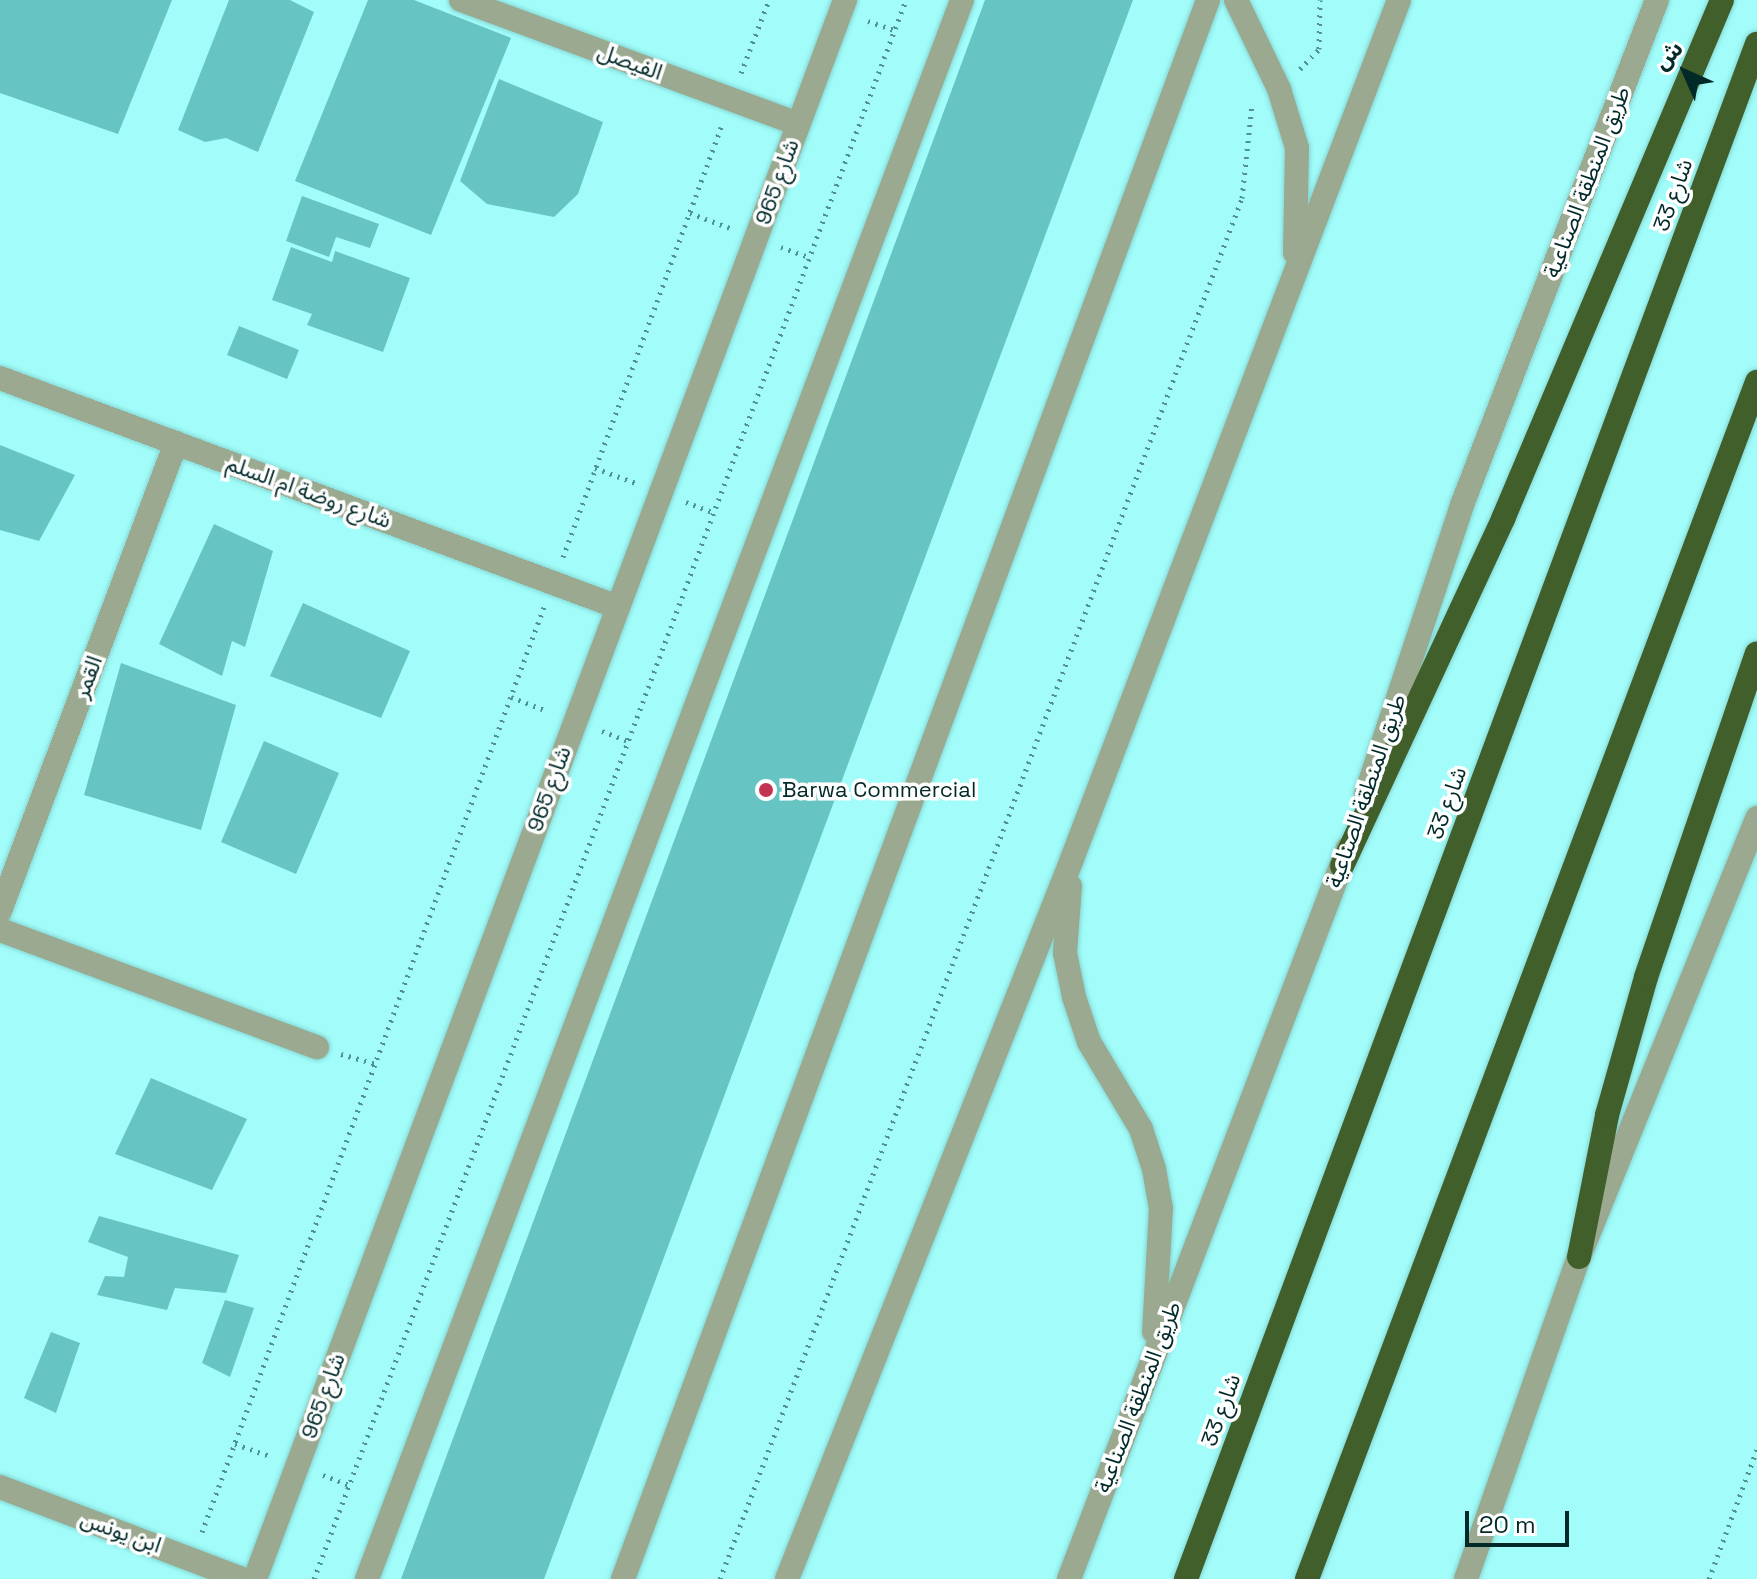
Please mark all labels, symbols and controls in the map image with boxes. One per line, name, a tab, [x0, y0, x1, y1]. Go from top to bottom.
north arrow	[1645, 32, 1725, 112]
text: ش	[1647, 34, 1689, 76]
street label: الفيصل	[594, 38, 666, 86]
street label: طريق المنطقة الصناعية	[1538, 83, 1636, 281]
street label: شارع 965	[749, 136, 805, 228]
street label: شارع 33	[1648, 155, 1698, 235]
street label: شارع روضة ام السلم	[223, 450, 395, 534]
street label: القمر	[68, 652, 108, 702]
street label: طريق المنطقة الصناعية	[1321, 691, 1411, 891]
street label: شارع 965	[521, 743, 577, 835]
street label: شارع 33	[1422, 763, 1472, 843]
place label: Barwa Commercial	[782, 777, 976, 803]
marker: Barwa Commercial	[757, 781, 775, 799]
street label: طريق المنطقة الصناعية	[1089, 1298, 1187, 1496]
street label: شارع 965	[295, 1350, 351, 1442]
street label: شارع 33	[1196, 1370, 1246, 1450]
scale bar	[1469, 1495, 1573, 1545]
street label: ابن يونس	[77, 1505, 165, 1559]
text: 20 m	[1479, 1509, 1536, 1540]

